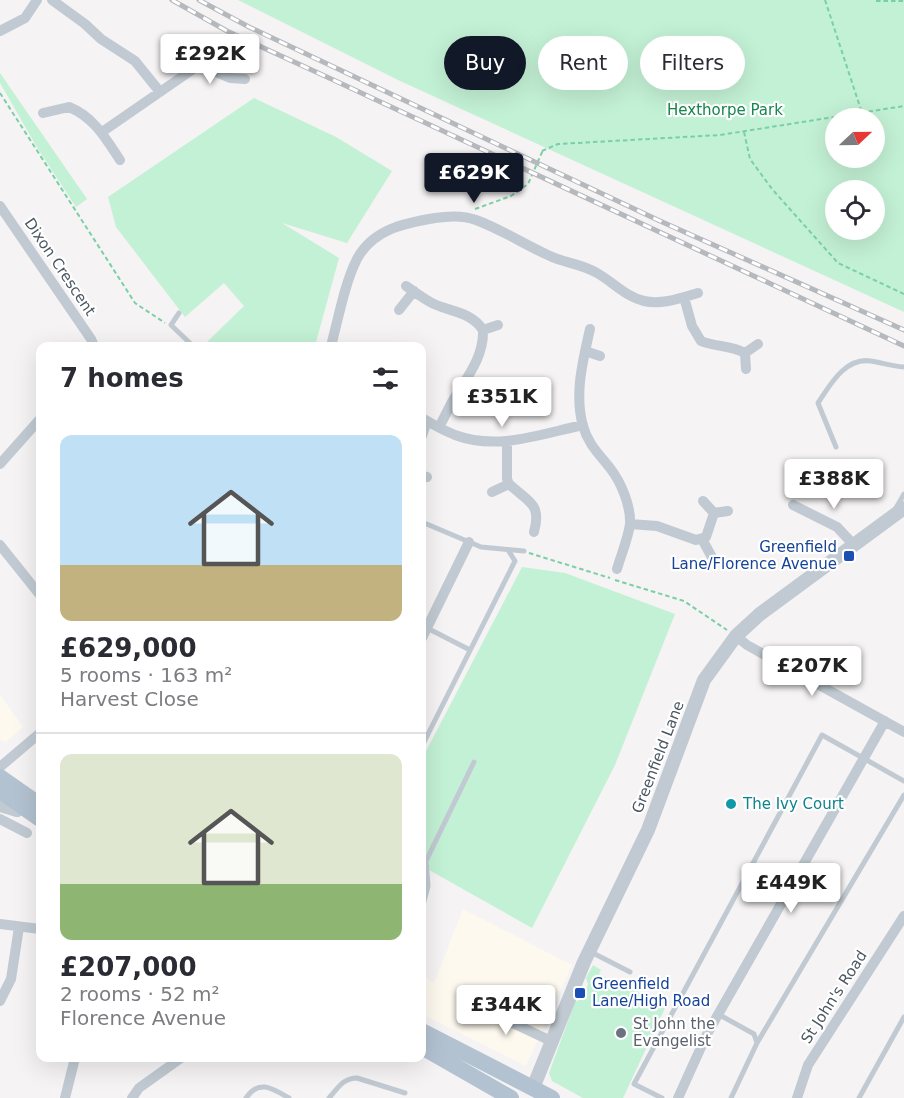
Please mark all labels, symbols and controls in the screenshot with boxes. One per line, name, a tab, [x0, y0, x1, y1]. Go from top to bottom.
pin: £292K	[168, 34, 252, 85]
chip: Buy	[444, 36, 526, 90]
chip: Rent	[538, 36, 628, 90]
chip: Filters	[640, 36, 745, 90]
text: £292K	[174, 41, 246, 65]
park label: Hexthorpe Park	[667, 101, 783, 119]
north arrow	[825, 108, 885, 168]
map controls	[825, 108, 885, 240]
pin: £629K	[432, 153, 516, 204]
text: £629K	[438, 160, 510, 184]
button: locate	[825, 180, 885, 240]
street label: Dixon Crescent	[21, 215, 99, 319]
icon: filters	[369, 362, 402, 395]
text: 7 homes	[60, 363, 184, 393]
pin: £351K	[460, 377, 544, 428]
text: £351K	[466, 384, 538, 408]
pin: £388K	[792, 459, 876, 510]
text: £388K	[798, 466, 870, 490]
icon: home	[177, 474, 285, 582]
place label: Greenfield Lane/Florence Avenue	[671, 538, 837, 573]
marker: Greenfield Lane/Florence Avenue	[842, 549, 856, 563]
text: £629,000	[60, 633, 197, 663]
pin: £207K	[770, 646, 854, 697]
text: £207K	[776, 653, 848, 677]
text: 5 rooms · 163 m²	[60, 663, 232, 687]
text: Harvest Close	[60, 687, 199, 711]
street label: Greenfield Lane	[628, 698, 688, 816]
icon: home	[177, 793, 285, 901]
place label: The Ivy Court	[742, 795, 844, 813]
marker: The Ivy Court	[724, 797, 738, 811]
pin: £449K	[749, 863, 833, 914]
text: £449K	[755, 870, 827, 894]
street label: St John's Road	[797, 947, 871, 1047]
text: £207,000	[60, 952, 197, 982]
place label: Greenfield Lane/High Road	[592, 975, 710, 1010]
text: 2 rooms · 52 m²	[60, 982, 220, 1006]
pin: £344K	[464, 985, 548, 1036]
marker: Greenfield Lane/High Road	[573, 986, 587, 1000]
text: £344K	[470, 992, 542, 1016]
text: Florence Avenue	[60, 1006, 226, 1030]
place label: St John the Evangelist	[633, 1015, 715, 1050]
marker: St John the Evangelist	[614, 1026, 628, 1040]

